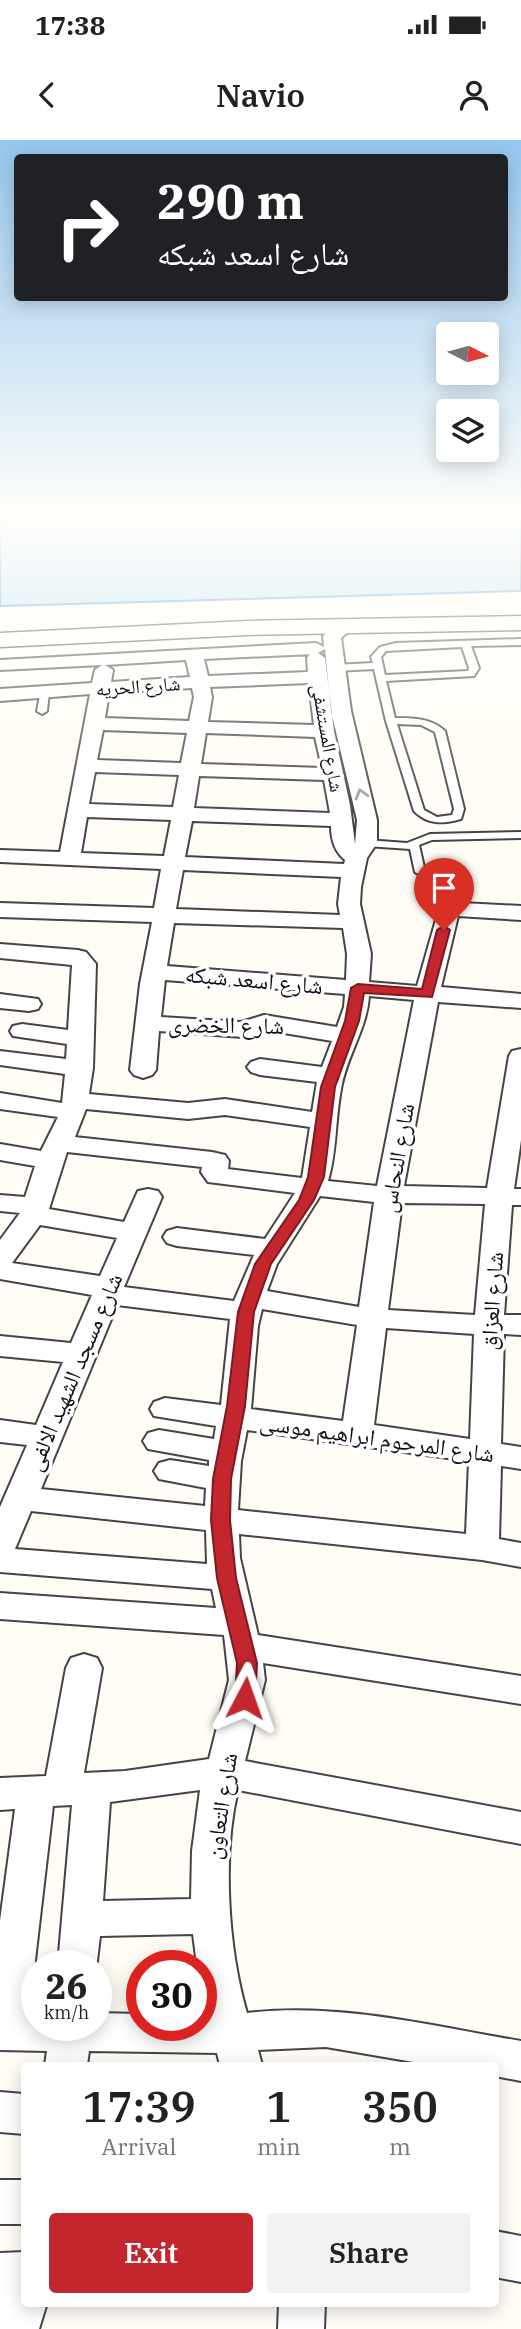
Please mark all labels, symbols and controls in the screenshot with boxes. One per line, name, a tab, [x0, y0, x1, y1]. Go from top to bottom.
text: 17:38	[35, 8, 105, 42]
text: Navio	[216, 74, 305, 116]
icon: back	[28, 76, 66, 114]
icon: person	[455, 76, 493, 114]
text: 290 m	[157, 169, 304, 232]
icon: right	[42, 182, 133, 273]
text: شارع اسعد شبكه	[157, 232, 349, 274]
north arrow	[436, 322, 499, 385]
map controls	[436, 322, 499, 462]
button: layers	[436, 399, 499, 462]
street label: شارع الحريه	[95, 671, 181, 701]
street label: شارع المستشفى	[307, 682, 349, 794]
one-way arrow	[355, 788, 369, 800]
pin	[414, 858, 474, 930]
icon: arrive	[425, 869, 463, 907]
street label: شارع اسعد شبكه	[184, 958, 324, 1001]
street label: شارع الخضرى	[168, 1008, 284, 1041]
street label: شارع النحاس	[372, 1101, 421, 1215]
street label: شارع العزاق	[473, 1251, 510, 1351]
street label: شارع مسجد الشهيد الالفى	[18, 1268, 129, 1476]
street label: شارع المرحوم ابراهيم موسى	[258, 1406, 496, 1470]
position arrow	[208, 1661, 282, 1735]
street label: شارع التعاون	[197, 1751, 244, 1861]
speed limit sign: 30	[126, 1950, 217, 2041]
text: 26	[45, 1963, 88, 2009]
text: km/h	[44, 2001, 89, 2024]
text: 17:39	[82, 2079, 196, 2134]
text: 1	[266, 2079, 291, 2134]
text: 350	[362, 2079, 438, 2134]
text: Arrival	[102, 2131, 176, 2161]
text: min	[257, 2131, 301, 2161]
text: m	[389, 2131, 411, 2161]
button: Exit	[49, 2213, 253, 2293]
button: Share	[267, 2213, 471, 2293]

